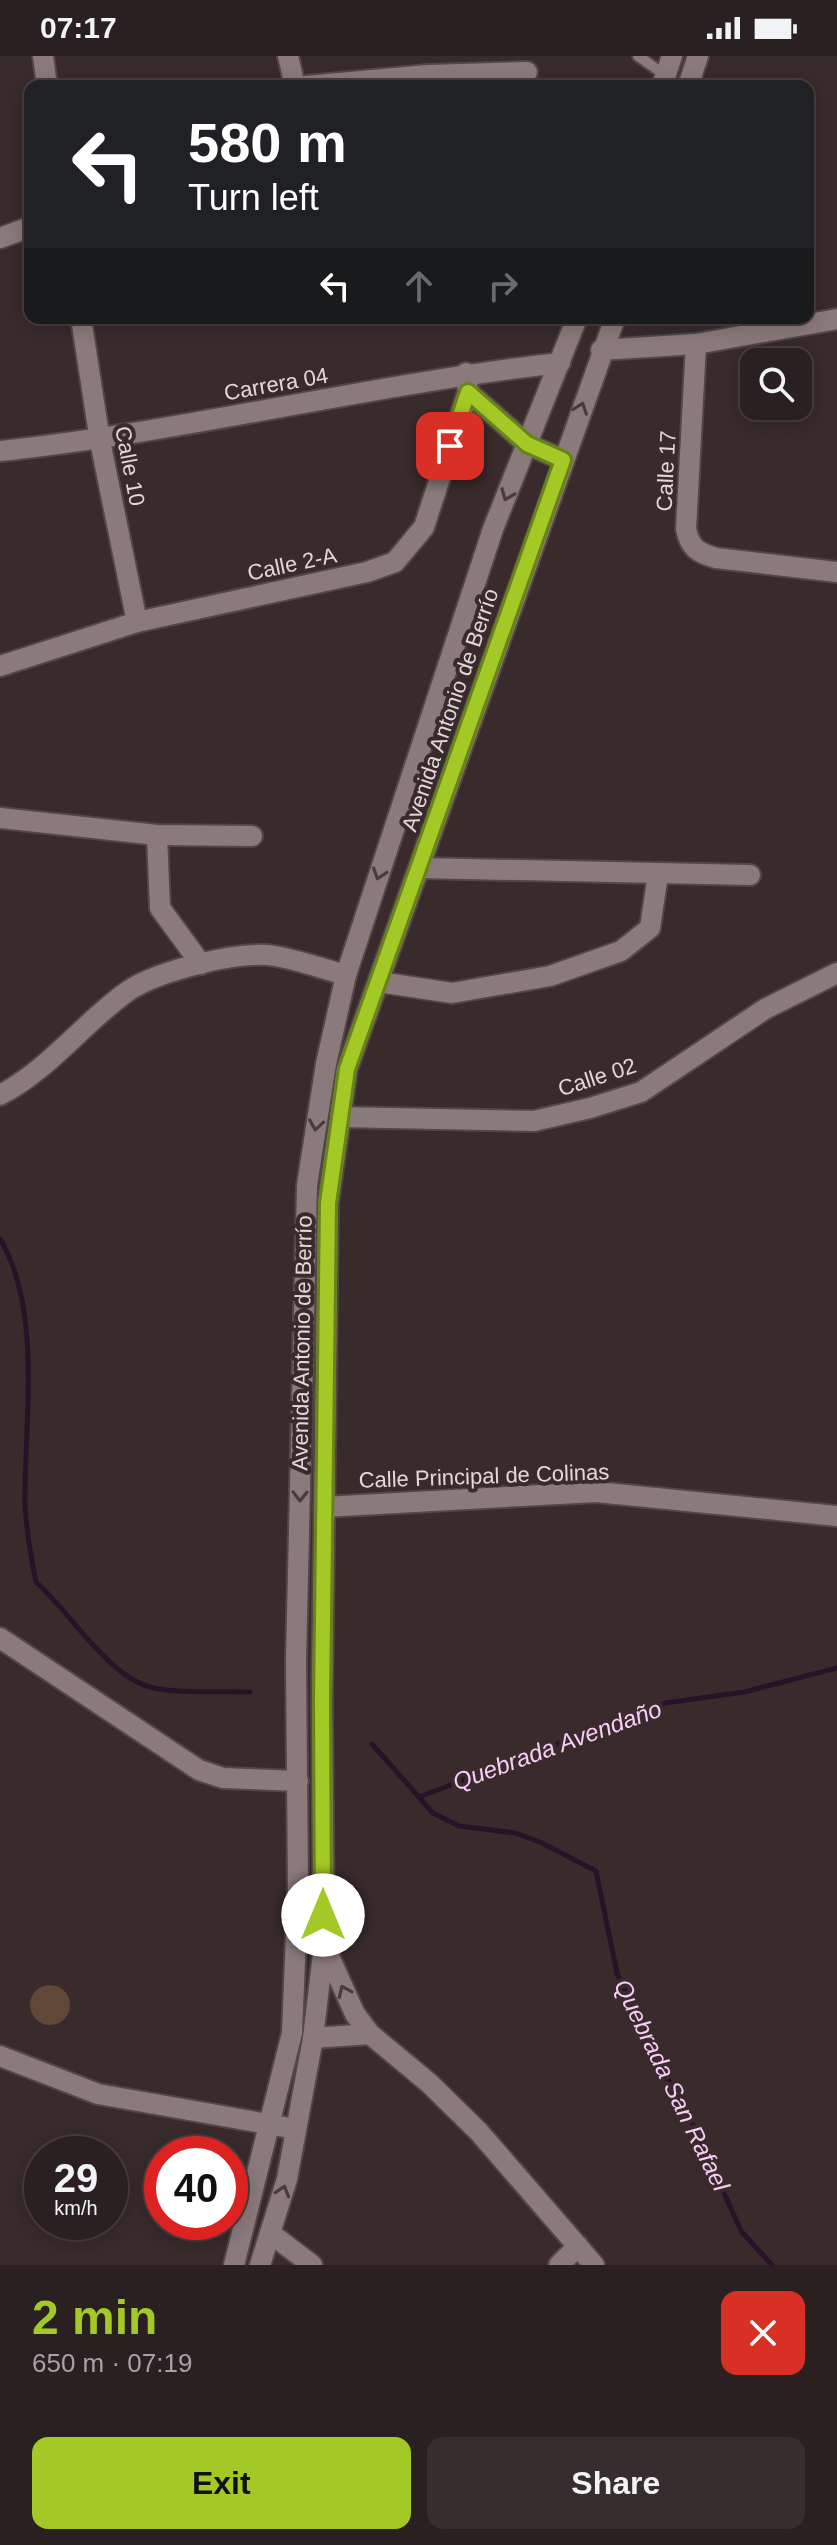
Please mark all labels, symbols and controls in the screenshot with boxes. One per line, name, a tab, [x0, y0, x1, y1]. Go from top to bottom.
text: 07:17	[40, 11, 117, 44]
text: 580 m	[188, 111, 347, 174]
icon: left	[56, 112, 160, 216]
text: Turn left	[188, 177, 319, 218]
icon: left	[313, 264, 357, 308]
icon: ahead	[397, 264, 441, 308]
icon: right	[481, 264, 525, 308]
map controls	[740, 348, 812, 420]
button: search	[740, 348, 812, 420]
street label: Carrera 04	[222, 363, 330, 405]
one-way arrow	[572, 402, 588, 416]
pin	[416, 412, 484, 480]
street label: Calle 10	[110, 424, 150, 508]
icon: arrive	[428, 424, 472, 468]
street label: Calle 17	[651, 430, 681, 512]
one-way arrow	[500, 487, 517, 501]
street label: Calle 2-A	[245, 542, 339, 586]
street label: Avenida Antonio de Berrío	[397, 585, 503, 835]
one-way arrow	[373, 866, 389, 880]
street label: Calle 02	[555, 1053, 639, 1101]
one-way arrow	[308, 1119, 325, 1132]
street label: Avenida Antonio de Berrío	[287, 1215, 317, 1471]
street label: Calle Principal de Colinas	[358, 1459, 610, 1493]
one-way arrow	[291, 1490, 309, 1503]
water label: Quebrada Avendaño	[449, 1695, 665, 1795]
position arrow	[281, 1873, 365, 1957]
water label: Quebrada San Rafael	[609, 1975, 735, 2196]
one-way arrow	[338, 1985, 354, 1999]
speed limit sign: 40	[144, 2136, 248, 2240]
text: 29	[54, 2156, 98, 2200]
one-way arrow	[274, 2184, 290, 2198]
text: km/h	[54, 2197, 98, 2219]
text: 2 min	[32, 2291, 157, 2344]
button: close	[721, 2291, 805, 2375]
text: 650 m · 07:19	[32, 2348, 192, 2378]
button: Exit	[32, 2437, 411, 2529]
button: Share	[427, 2437, 805, 2529]

